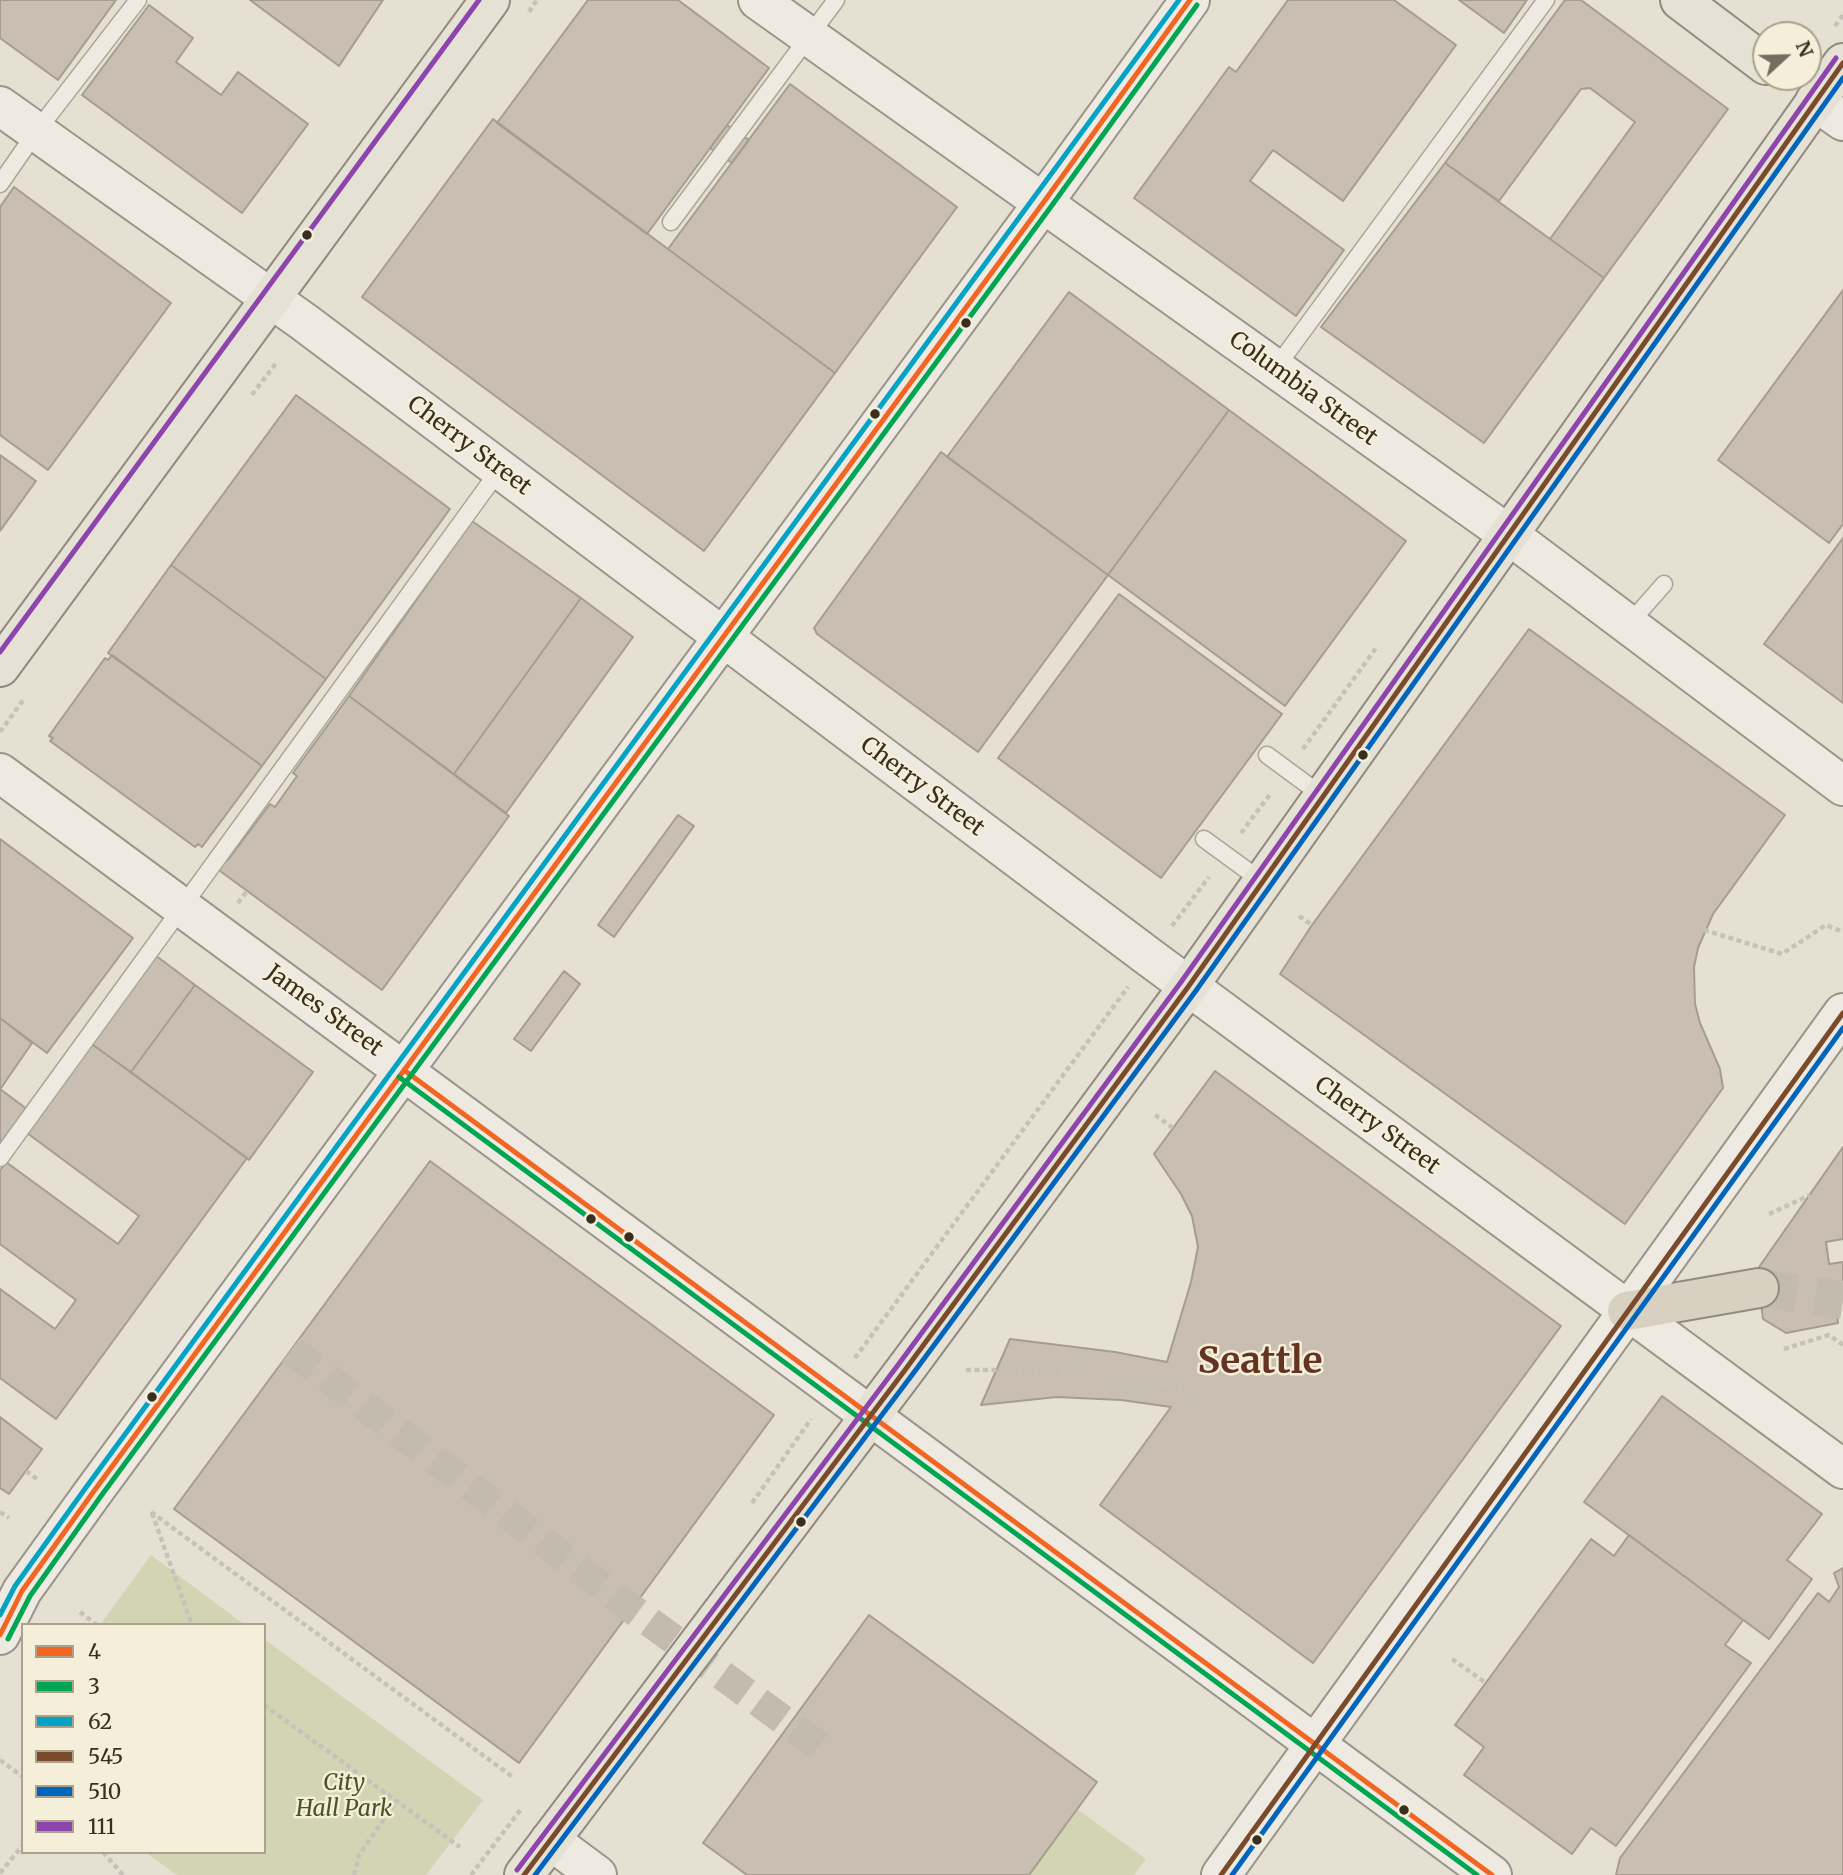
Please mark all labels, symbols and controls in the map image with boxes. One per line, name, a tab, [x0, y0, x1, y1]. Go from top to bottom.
north arrow	[1752, 21, 1822, 91]
text: N	[1791, 37, 1819, 60]
unlabelled marker	[300, 228, 314, 242]
unlabelled marker	[959, 316, 973, 330]
street label: Columbia Street	[1224, 326, 1382, 452]
street label: Cherry Street	[402, 390, 536, 502]
unlabelled marker	[868, 407, 882, 421]
street label: Cherry Street	[855, 731, 989, 843]
unlabelled marker	[1356, 748, 1370, 762]
street label: James Street	[260, 959, 388, 1063]
street label: Cherry Street	[1309, 1071, 1445, 1181]
unlabelled marker	[584, 1212, 598, 1226]
unlabelled marker	[622, 1230, 636, 1244]
district label: Seattle	[1197, 1341, 1323, 1385]
unlabelled marker	[145, 1390, 159, 1404]
unlabelled marker	[794, 1515, 808, 1529]
legend	[21, 1623, 266, 1854]
text: 4	[88, 1638, 101, 1665]
text: 3	[88, 1673, 100, 1700]
text: 62	[88, 1708, 112, 1735]
text: 545	[88, 1743, 123, 1770]
park label: City Hall Park	[296, 1769, 392, 1823]
text: 510	[88, 1778, 121, 1805]
unlabelled marker	[1397, 1803, 1411, 1817]
text: 111	[88, 1813, 115, 1840]
unlabelled marker	[1250, 1833, 1264, 1847]

